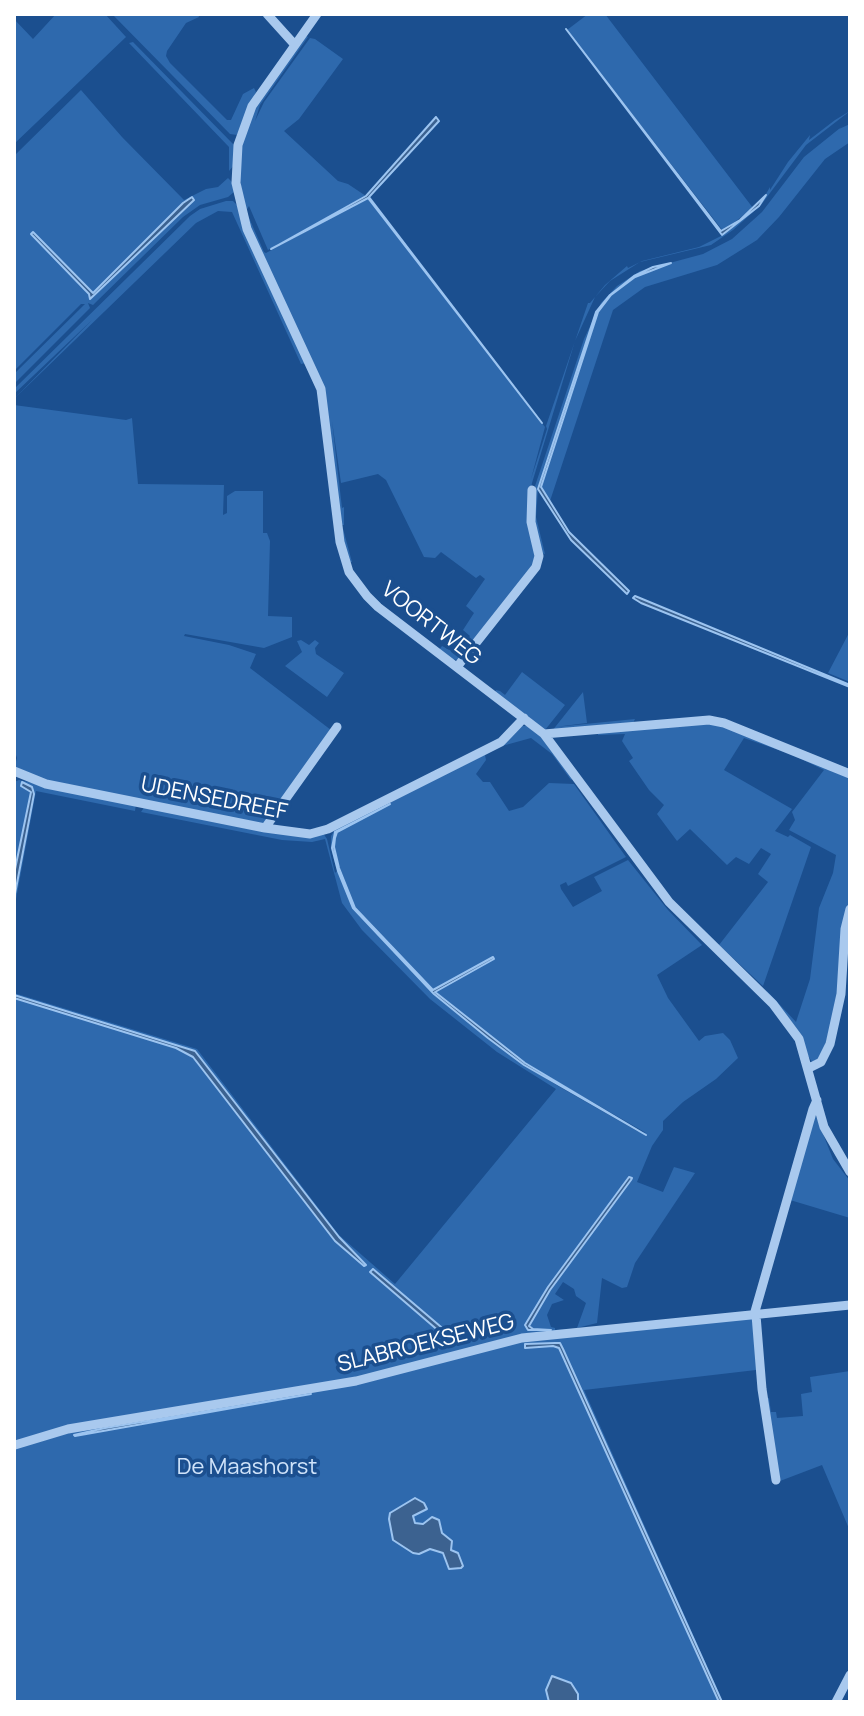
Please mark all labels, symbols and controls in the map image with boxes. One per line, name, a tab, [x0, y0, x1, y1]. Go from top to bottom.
street label: VOORTWEG	[376, 577, 486, 671]
street label: UDENSEDREEF	[138, 772, 290, 826]
street label: SLABROEKSEWEG	[335, 1309, 517, 1379]
park label: De Maashorst	[177, 1455, 317, 1481]

